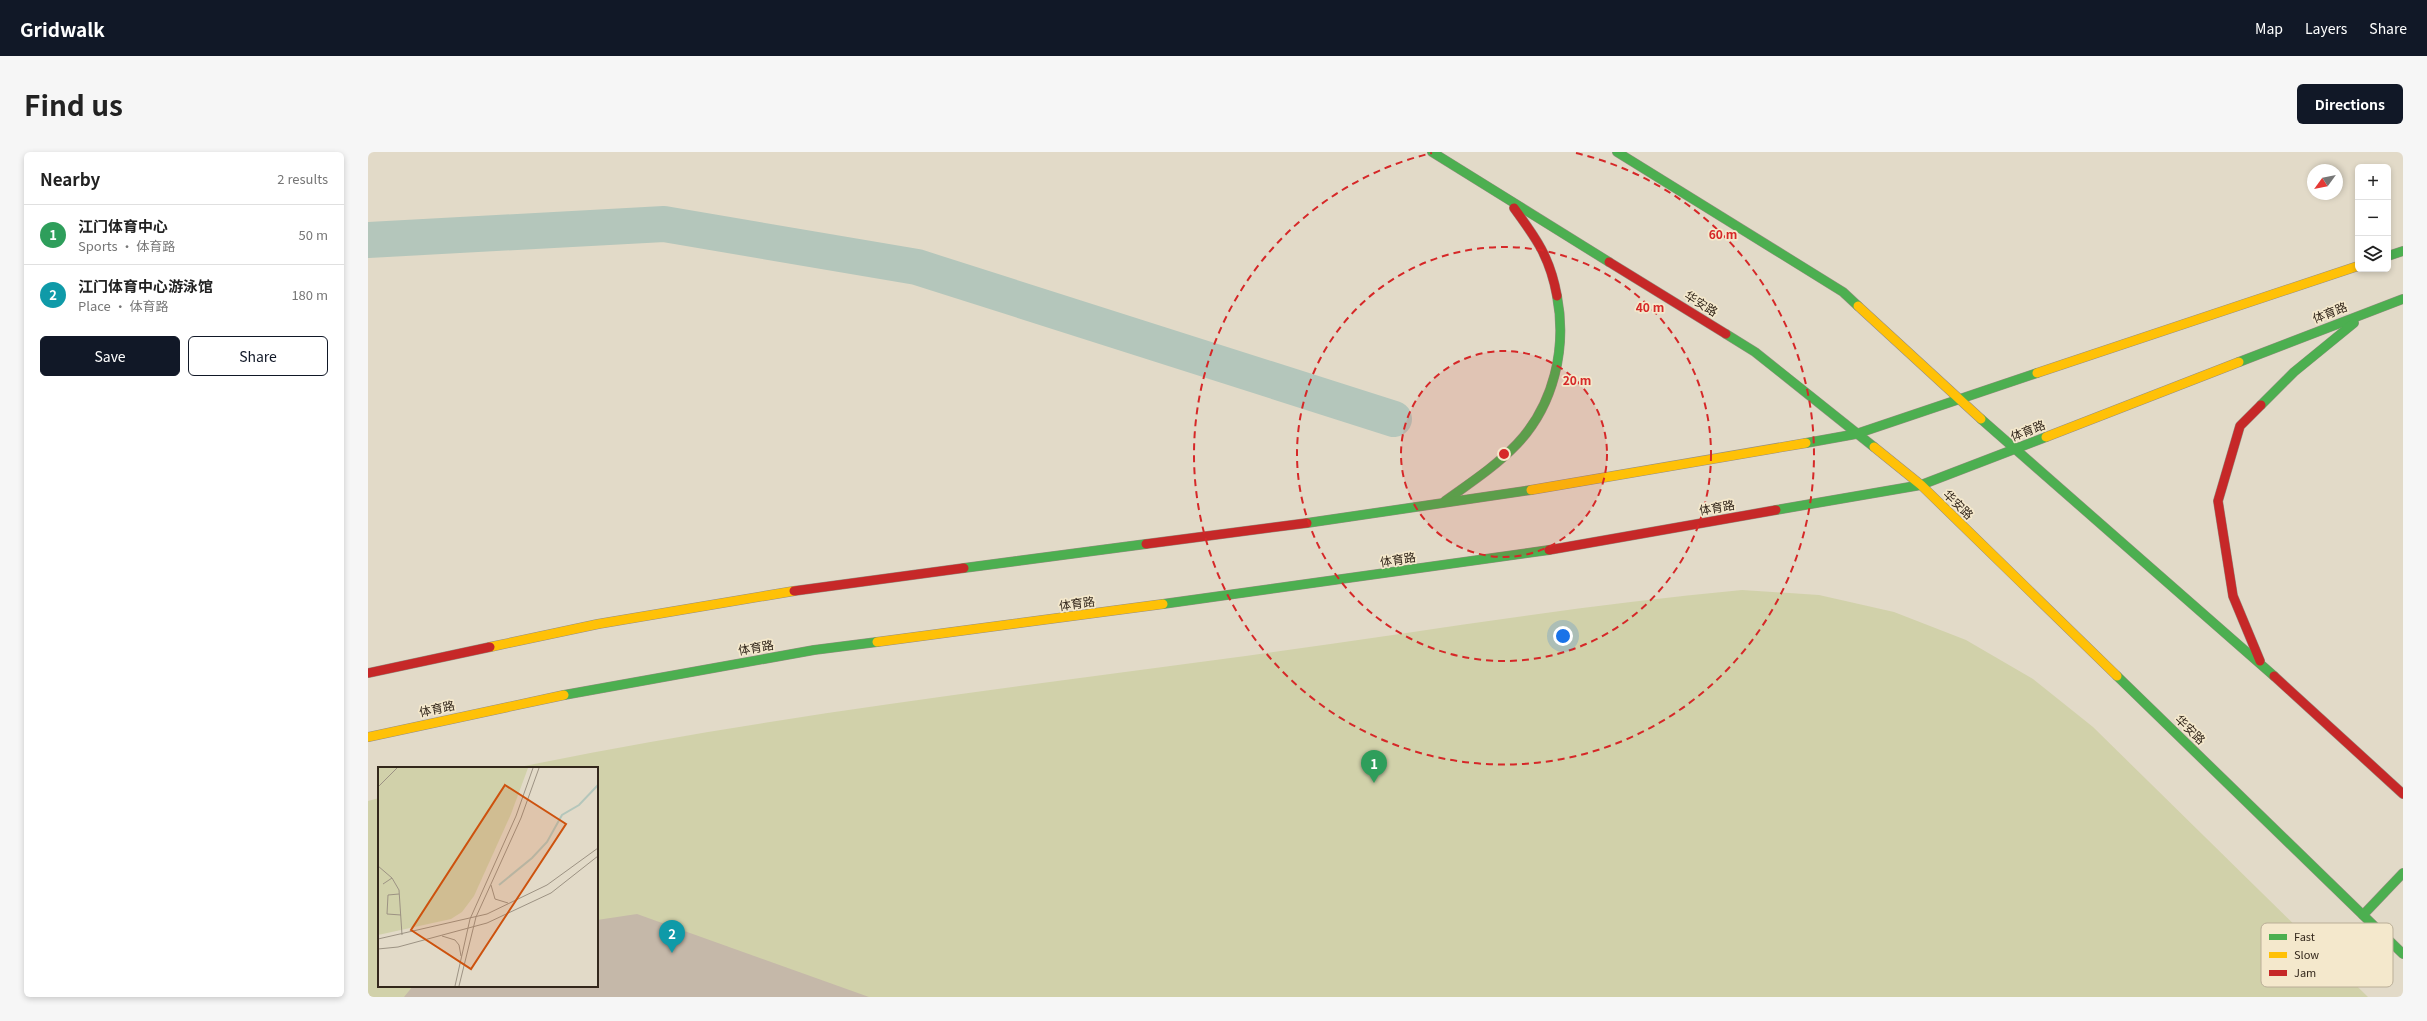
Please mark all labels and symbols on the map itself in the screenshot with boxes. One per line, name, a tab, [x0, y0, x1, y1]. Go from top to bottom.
north arrow	[2307, 164, 2343, 200]
text: 60 m	[1709, 225, 1737, 242]
street label: 华安路	[1682, 286, 1722, 319]
street label: 体育路	[2310, 297, 2349, 326]
text: 40 m	[1636, 298, 1664, 315]
text: 20 m	[1563, 371, 1591, 388]
street label: 体育路	[2008, 415, 2047, 444]
centre of rings	[1497, 447, 1511, 461]
street label: 华安路	[1940, 485, 1978, 523]
street label: 体育路	[1698, 495, 1736, 518]
street label: 体育路	[1379, 547, 1417, 570]
street label: 体育路	[1058, 592, 1096, 613]
your location	[1553, 626, 1573, 646]
street label: 体育路	[737, 635, 775, 658]
street label: 体育路	[417, 695, 456, 720]
street label: 华安路	[2172, 710, 2210, 748]
pin: 1	[1361, 750, 1387, 783]
inset map	[378, 767, 598, 987]
pin: 2	[659, 920, 685, 953]
legend	[2261, 923, 2393, 987]
text: Fast	[2294, 928, 2315, 944]
text: Slow	[2294, 946, 2319, 962]
text: Jam	[2294, 964, 2316, 980]

